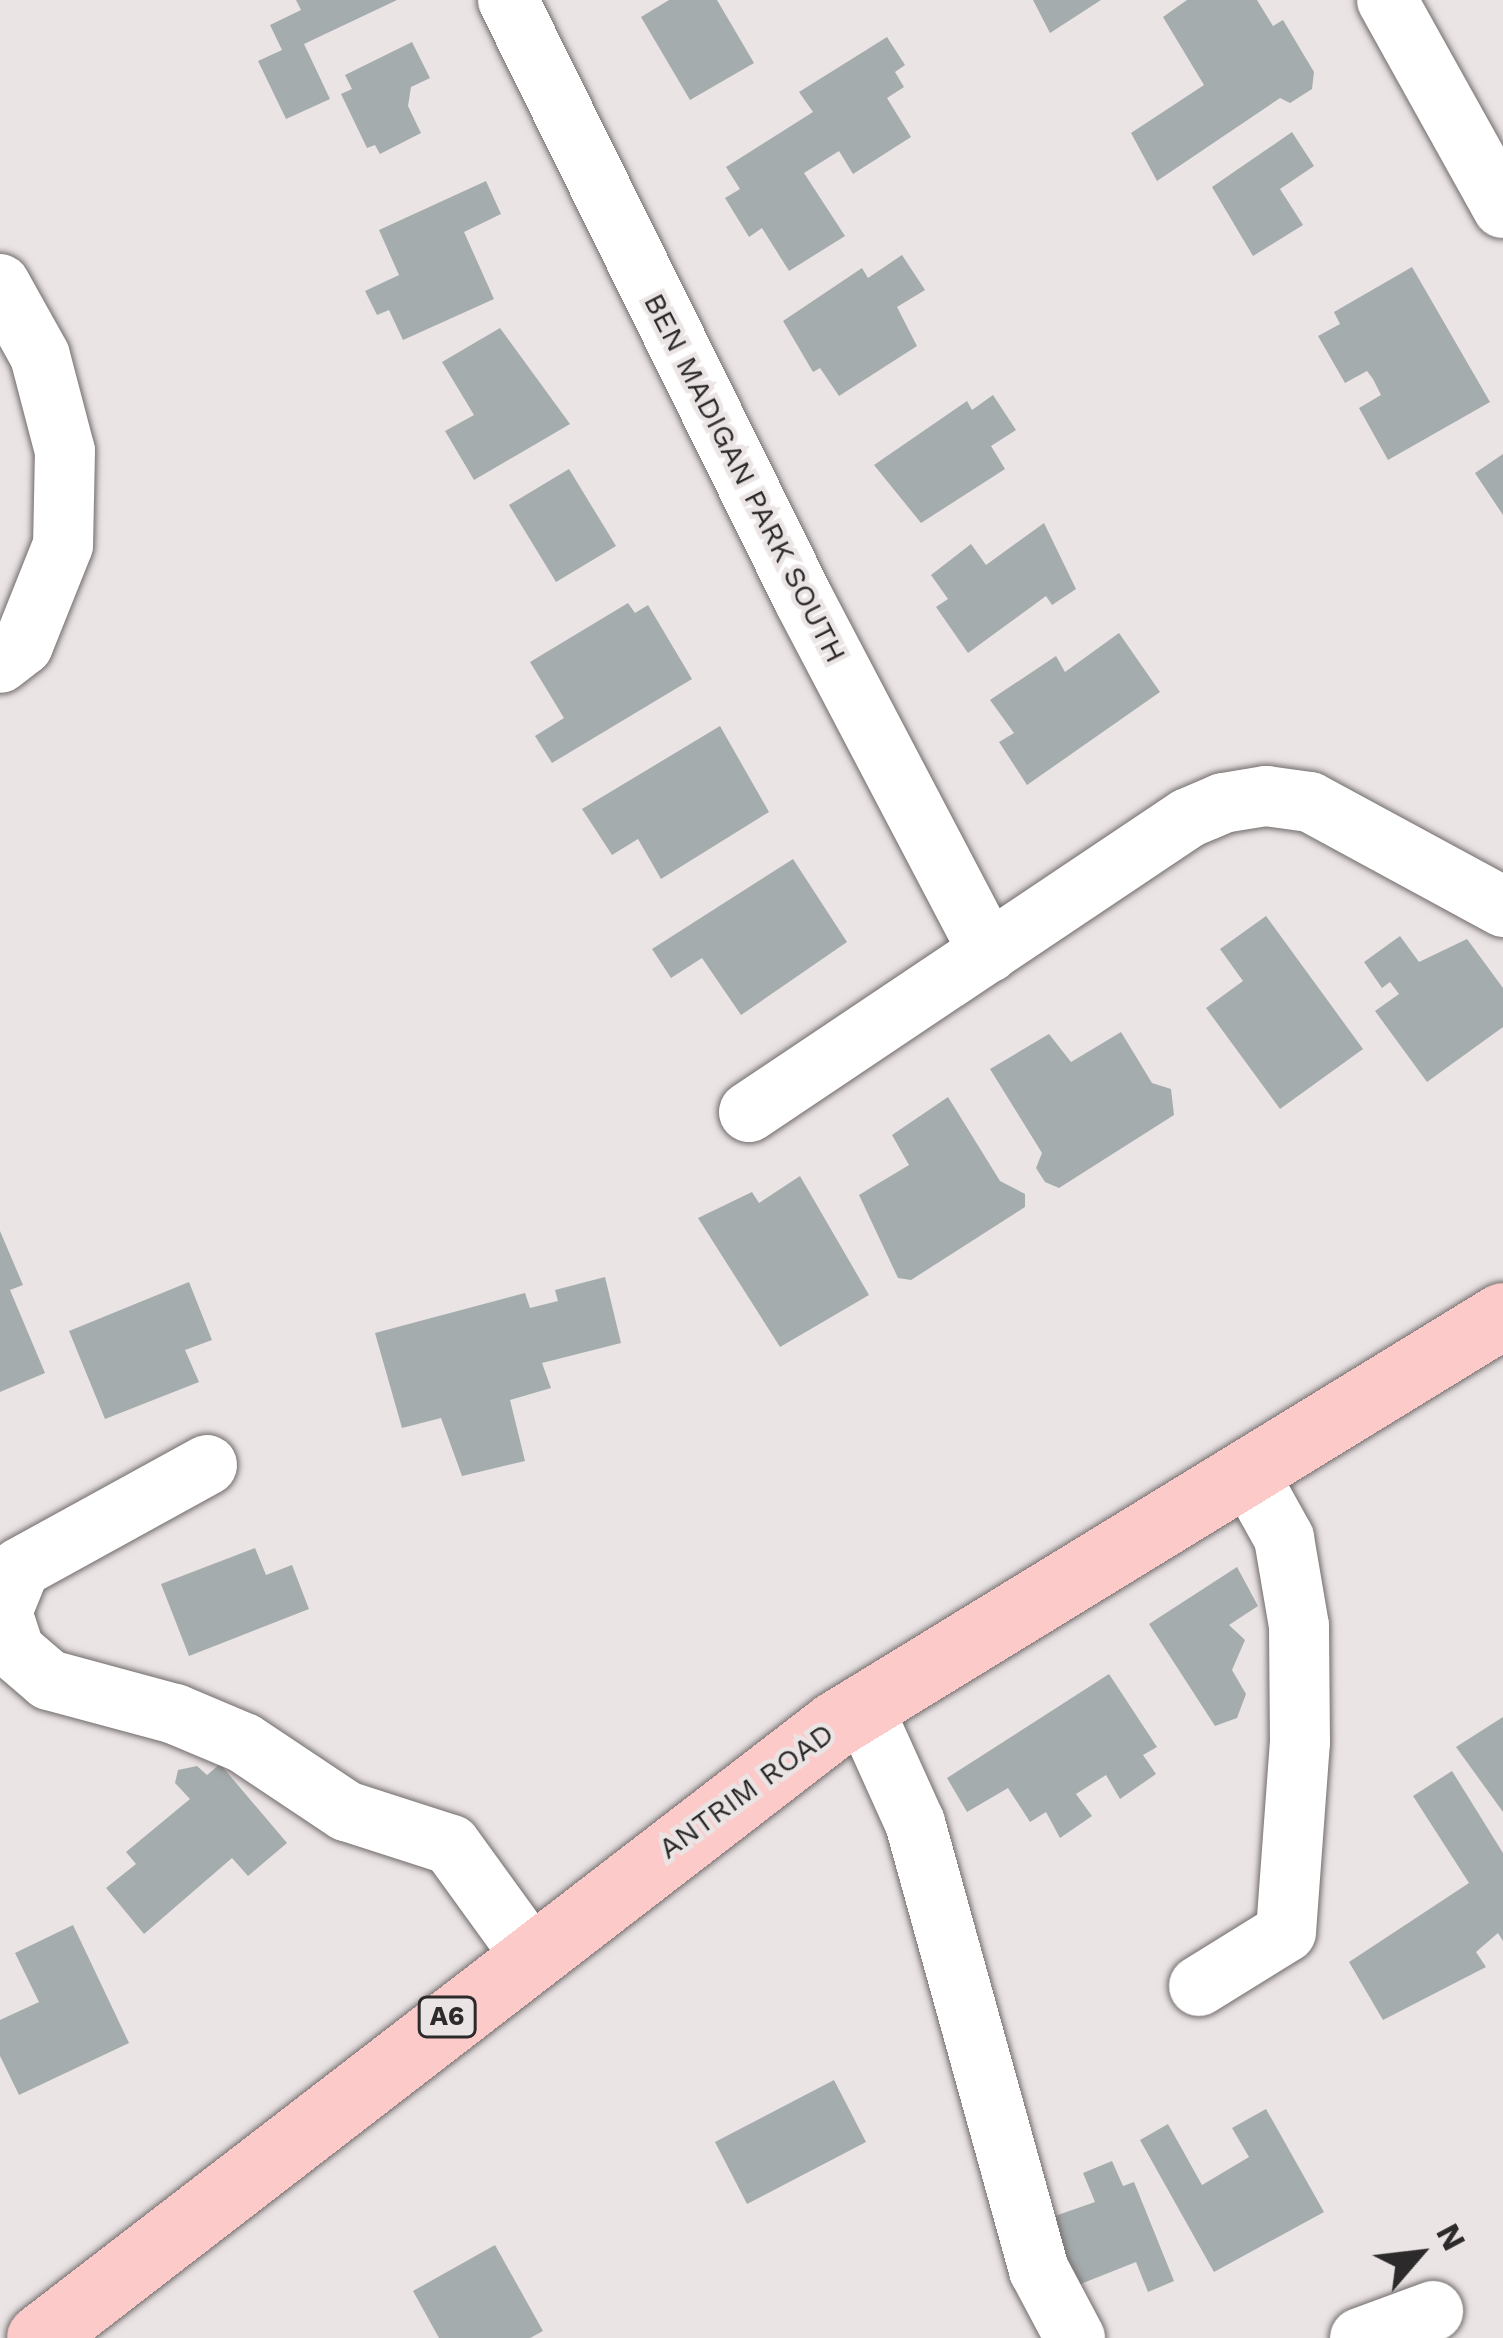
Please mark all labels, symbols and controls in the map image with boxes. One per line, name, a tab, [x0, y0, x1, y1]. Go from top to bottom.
street label: BEN MADIGAN PARK SOUTH	[636, 287, 854, 669]
street label: ANTRIM ROAD	[651, 1715, 841, 1867]
road number: A6	[417, 1996, 477, 2038]
north arrow	[1359, 2194, 1479, 2314]
text: N	[1428, 2217, 1474, 2257]

